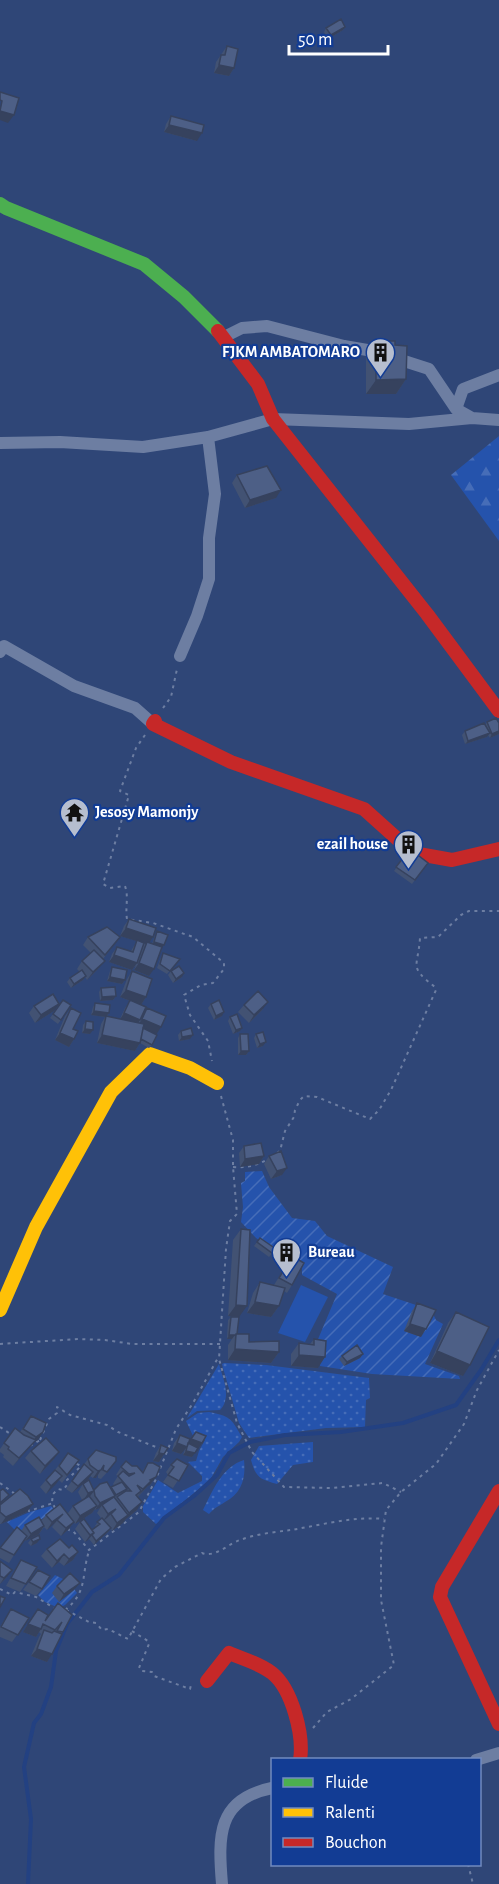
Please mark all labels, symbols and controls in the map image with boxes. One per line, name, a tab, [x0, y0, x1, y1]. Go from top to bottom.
scale bar	[289, 18, 388, 56]
text: 50 m	[298, 31, 332, 49]
building icon: FJKM AMBATOMARO	[365, 336, 397, 378]
place label: FJKM AMBATOMARO	[222, 344, 360, 360]
temple icon: Jesosy Mamonjy	[58, 796, 90, 838]
place label: Jesosy Mamonjy	[95, 804, 199, 821]
building icon: ezail house	[393, 828, 425, 870]
place label: ezail house	[317, 836, 388, 852]
building icon: Bureau	[271, 1236, 303, 1278]
place label: Bureau	[308, 1244, 355, 1260]
legend	[271, 1758, 481, 1866]
text: Fluide	[325, 1774, 368, 1792]
text: Ralenti	[325, 1804, 375, 1822]
text: Bouchon	[325, 1834, 387, 1852]

